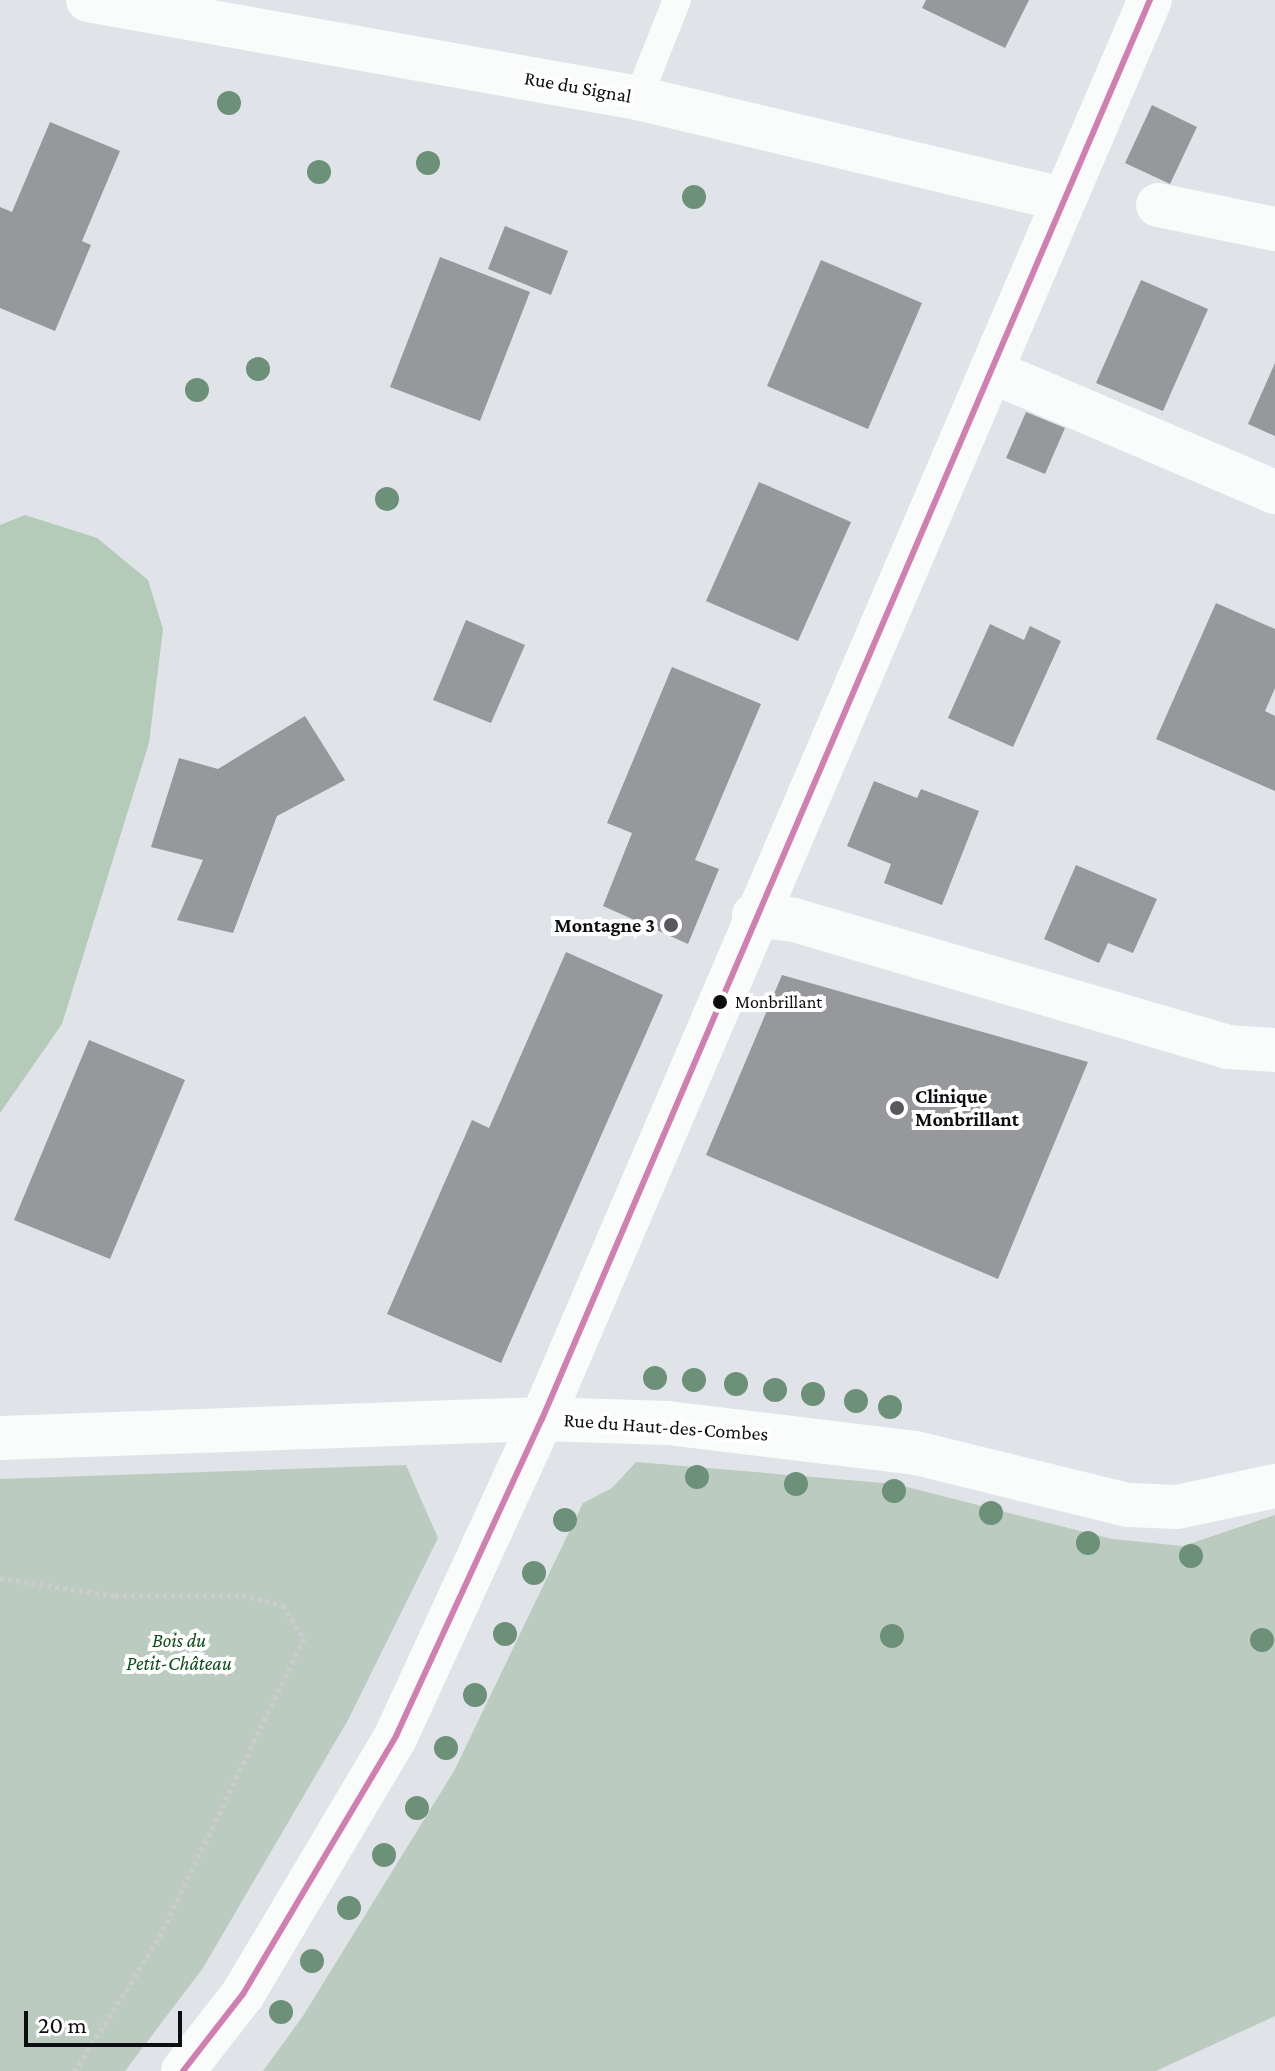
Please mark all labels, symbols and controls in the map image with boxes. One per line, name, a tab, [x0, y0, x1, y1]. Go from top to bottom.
street label: Rue du Signal	[523, 66, 633, 108]
place label: Montagne 3	[554, 913, 655, 937]
marker: Montagne 3	[662, 916, 680, 934]
place label: Monbrillant	[735, 991, 822, 1013]
marker: Monbrillant	[712, 994, 728, 1010]
place label: Clinique Monbrillant	[915, 1084, 1019, 1131]
marker: Clinique Monbrillant	[886, 1097, 908, 1119]
street label: Rue du Haut-des-Combes	[563, 1408, 769, 1446]
park label: Bois du Petit-Château	[126, 1629, 232, 1676]
scale bar	[28, 1995, 186, 2045]
text: 20 m	[38, 2011, 87, 2038]

